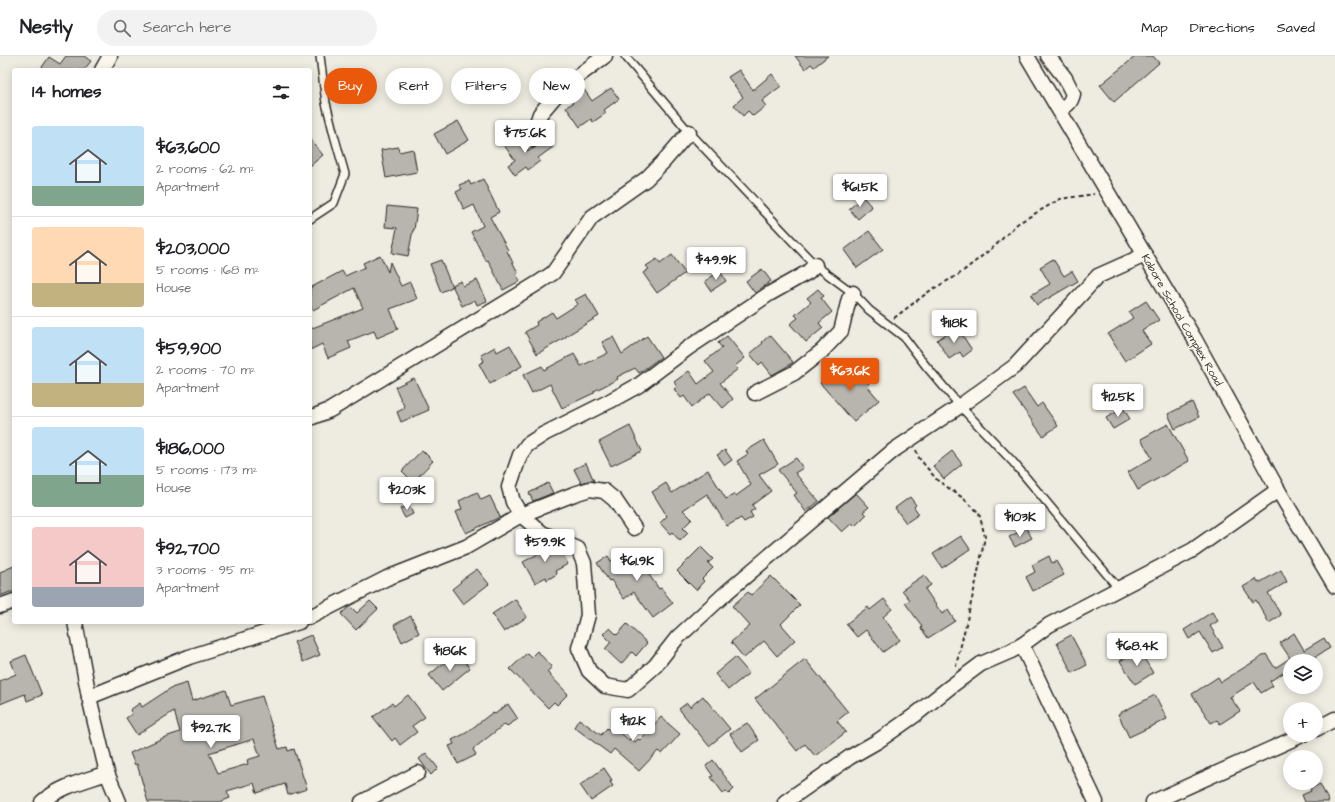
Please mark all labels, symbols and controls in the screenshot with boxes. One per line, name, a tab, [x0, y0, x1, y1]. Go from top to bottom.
search box	[97, 10, 377, 46]
text: Nestly	[20, 14, 73, 41]
icon: search	[111, 17, 133, 39]
text: Search here	[143, 17, 231, 38]
text: Map	[1141, 18, 1168, 38]
text: Directions	[1190, 18, 1255, 38]
text: Saved	[1277, 18, 1315, 38]
chip: Buy	[324, 68, 377, 104]
chip: Rent	[385, 68, 443, 104]
chip: Filters	[451, 68, 521, 104]
chip: New	[529, 68, 585, 104]
text: 14 homes	[32, 80, 102, 104]
icon: filters	[270, 81, 292, 103]
pin: $75.6K	[492, 120, 558, 154]
text: $75.6K	[504, 124, 546, 142]
text: $63,600	[156, 136, 220, 160]
icon: home	[64, 142, 112, 190]
text: 2 rooms · 62 m²	[156, 160, 255, 178]
pin: $61.5K	[827, 174, 893, 208]
text: Apartment	[156, 178, 220, 196]
text: $61.5K	[842, 178, 878, 196]
text: $203,000	[156, 237, 230, 261]
icon: home	[64, 243, 112, 291]
pin: $49.9K	[683, 247, 749, 281]
text: $49.9K	[696, 251, 736, 269]
street label: Kabore School Complex Road	[1138, 251, 1226, 389]
text: 5 rooms · 168 m²	[156, 261, 260, 279]
text: House	[156, 279, 191, 297]
pin: $118K	[926, 310, 982, 344]
text: $118K	[941, 314, 967, 332]
text: $59,900	[156, 337, 221, 361]
icon: home	[64, 343, 112, 391]
pin: $63.6K	[817, 358, 883, 392]
text: 2 rooms · 70 m²	[156, 361, 256, 379]
text: $63.6K	[830, 362, 870, 380]
text: Apartment	[156, 379, 220, 397]
pin: $125K	[1090, 384, 1146, 418]
text: $125K	[1101, 388, 1135, 406]
text: $186,000	[156, 437, 225, 461]
icon: home	[64, 443, 112, 491]
text: 5 rooms · 173 m²	[156, 461, 258, 479]
pin: $203K	[379, 477, 435, 511]
text: House	[156, 479, 191, 497]
text: $203K	[388, 481, 426, 499]
pin: $103K	[992, 504, 1048, 538]
text: $103K	[1004, 508, 1036, 526]
pin: $59.9K	[512, 529, 578, 563]
text: $59.9K	[525, 533, 565, 551]
text: $92,700	[156, 537, 220, 561]
icon: home	[64, 543, 112, 591]
pin: $61.9K	[604, 548, 670, 582]
text: $61.9K	[620, 552, 654, 570]
text: 3 rooms · 95 m²	[156, 561, 255, 579]
text: Apartment	[156, 579, 220, 597]
pin: $68.4K	[1104, 633, 1170, 667]
text: $68.4K	[1116, 637, 1158, 655]
pin: $186K	[422, 638, 478, 672]
text: $186K	[433, 642, 467, 660]
map controls	[1283, 654, 1323, 790]
button: layers	[1283, 654, 1323, 694]
button: +	[1283, 702, 1323, 742]
pin: $112K	[605, 708, 661, 742]
text: $112K	[620, 712, 646, 730]
pin: $92.7K	[178, 715, 244, 749]
text: $92.7K	[191, 719, 231, 737]
button: −	[1283, 750, 1323, 790]

